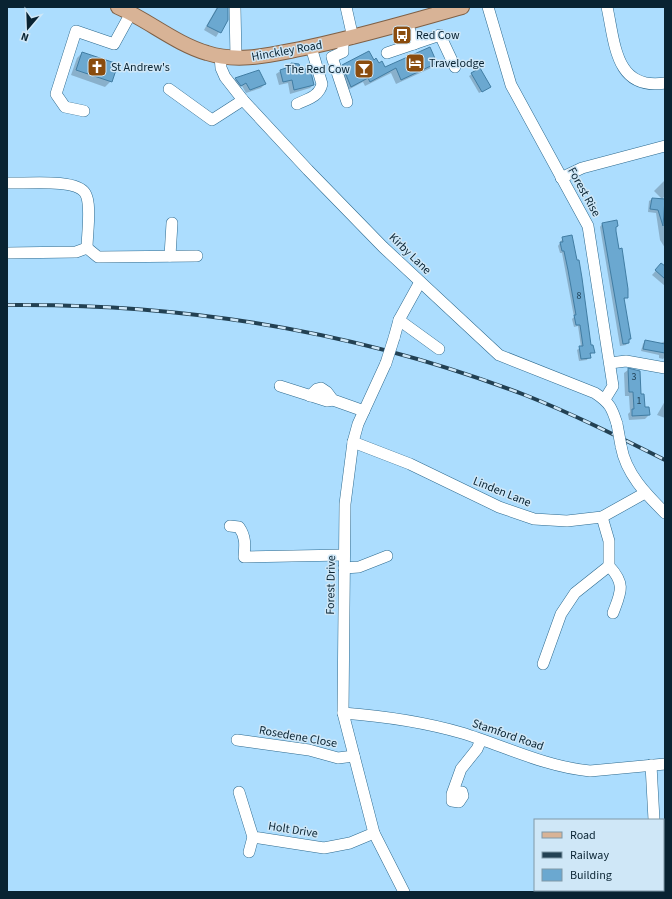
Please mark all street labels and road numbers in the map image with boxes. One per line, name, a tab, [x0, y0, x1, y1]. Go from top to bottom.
street label: Hinckley Road	[250, 36, 324, 66]
street label: Forest Rise	[563, 164, 605, 220]
street label: Kirby Lane	[385, 229, 435, 279]
street label: Linden Lane	[470, 473, 534, 511]
street label: Forest Drive	[322, 555, 340, 615]
street label: Stamford Road	[470, 715, 546, 755]
street label: Rosedene Close	[258, 722, 338, 752]
street label: Holt Drive	[267, 818, 319, 842]

